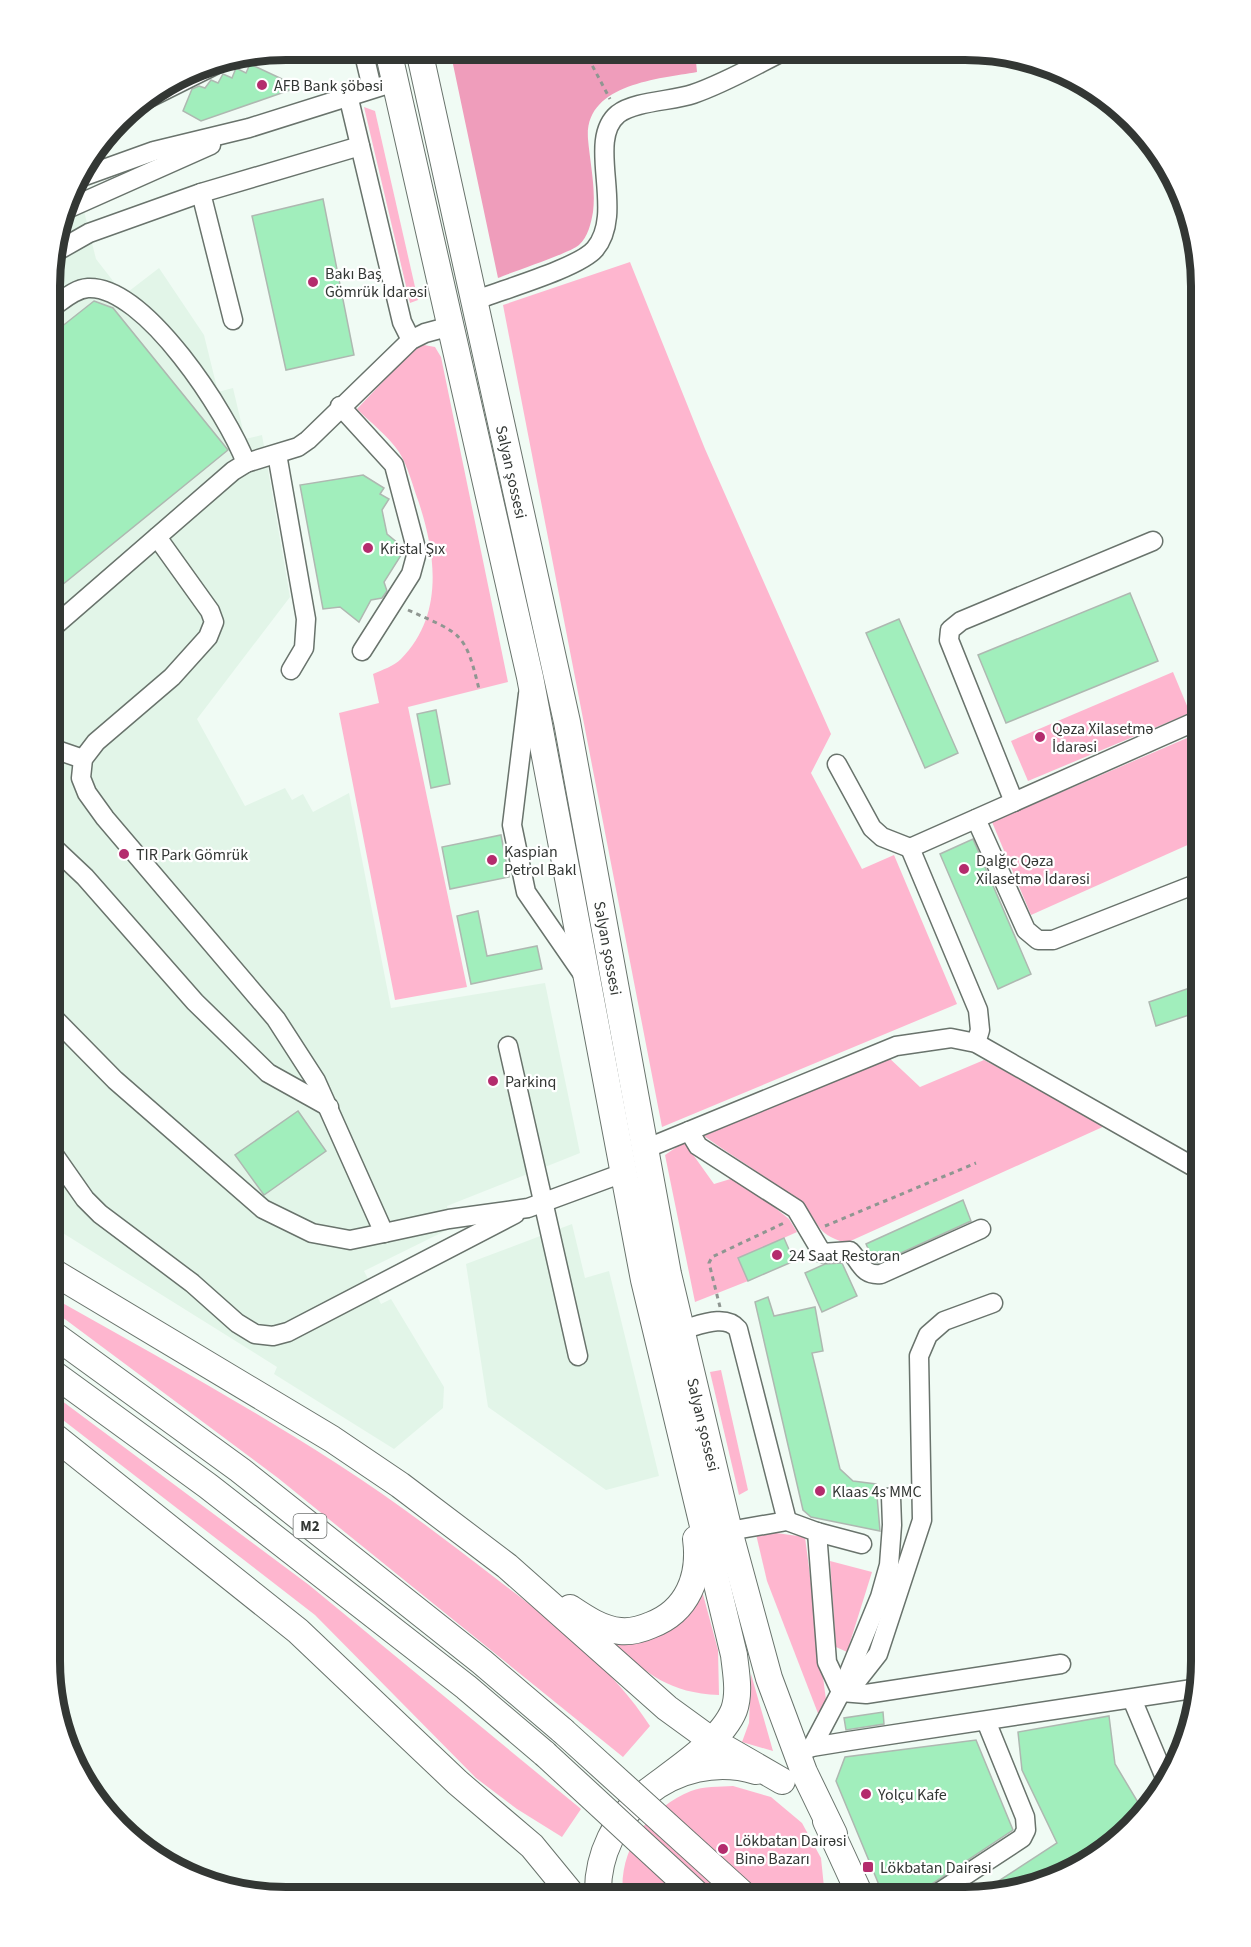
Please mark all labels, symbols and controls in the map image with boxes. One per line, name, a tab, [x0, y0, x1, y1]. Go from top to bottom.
place label: AFB Bank şöbəsi	[274, 75, 383, 97]
marker: AFB Bank şöbəsi	[255, 78, 269, 92]
place label: Bakı Baş Gömrük İdarəsi	[325, 263, 427, 303]
marker: Bakı Baş Gömrük İdarəsi	[306, 275, 320, 289]
street label: Salyan şossesi	[490, 423, 532, 521]
place label: Kristal Şıx	[380, 538, 445, 560]
marker: Kristal Şıx	[361, 541, 375, 555]
place label: Qəza Xilasetmə İdarəsi	[1052, 718, 1154, 758]
marker: Qəza Xilasetmə İdarəsi	[1033, 730, 1047, 744]
place label: Kaspian Petrol Bakl	[504, 841, 577, 881]
place label: TIR Park Gömrük	[136, 844, 248, 866]
marker: TIR Park Gömrük	[117, 847, 131, 861]
place label: Dalğıc Qəza Xilasetmə İdarəsi	[976, 850, 1090, 890]
marker: Kaspian Petrol Bakl	[485, 853, 499, 867]
marker: Dalğıc Qəza Xilasetmə İdarəsi	[957, 862, 971, 876]
street label: Salyan şossesi	[588, 899, 627, 997]
place label: Parkinq	[505, 1071, 556, 1093]
marker: Parkinq	[486, 1074, 500, 1088]
place label: 24 Saat Restoran	[789, 1245, 900, 1267]
marker: 24 Saat Restoran	[770, 1248, 784, 1262]
street label: Salyan şossesi	[681, 1376, 724, 1474]
place label: Klaas 4s MMC	[832, 1481, 922, 1503]
marker: Klaas 4s MMC	[813, 1484, 827, 1498]
road number: M2	[294, 1514, 326, 1538]
place label: Yolçu Kafe	[877, 1784, 947, 1806]
marker: Yolçu Kafe	[859, 1787, 873, 1801]
place label: Lökbatan Dairəsi Binə Bazarı	[735, 1830, 847, 1870]
marker: Lökbatan Dairəsi Binə Bazarı	[716, 1842, 730, 1856]
place label: Lökbatan Dairəsi	[880, 1857, 992, 1879]
marker: Lökbatan Dairəsi	[861, 1860, 875, 1874]

